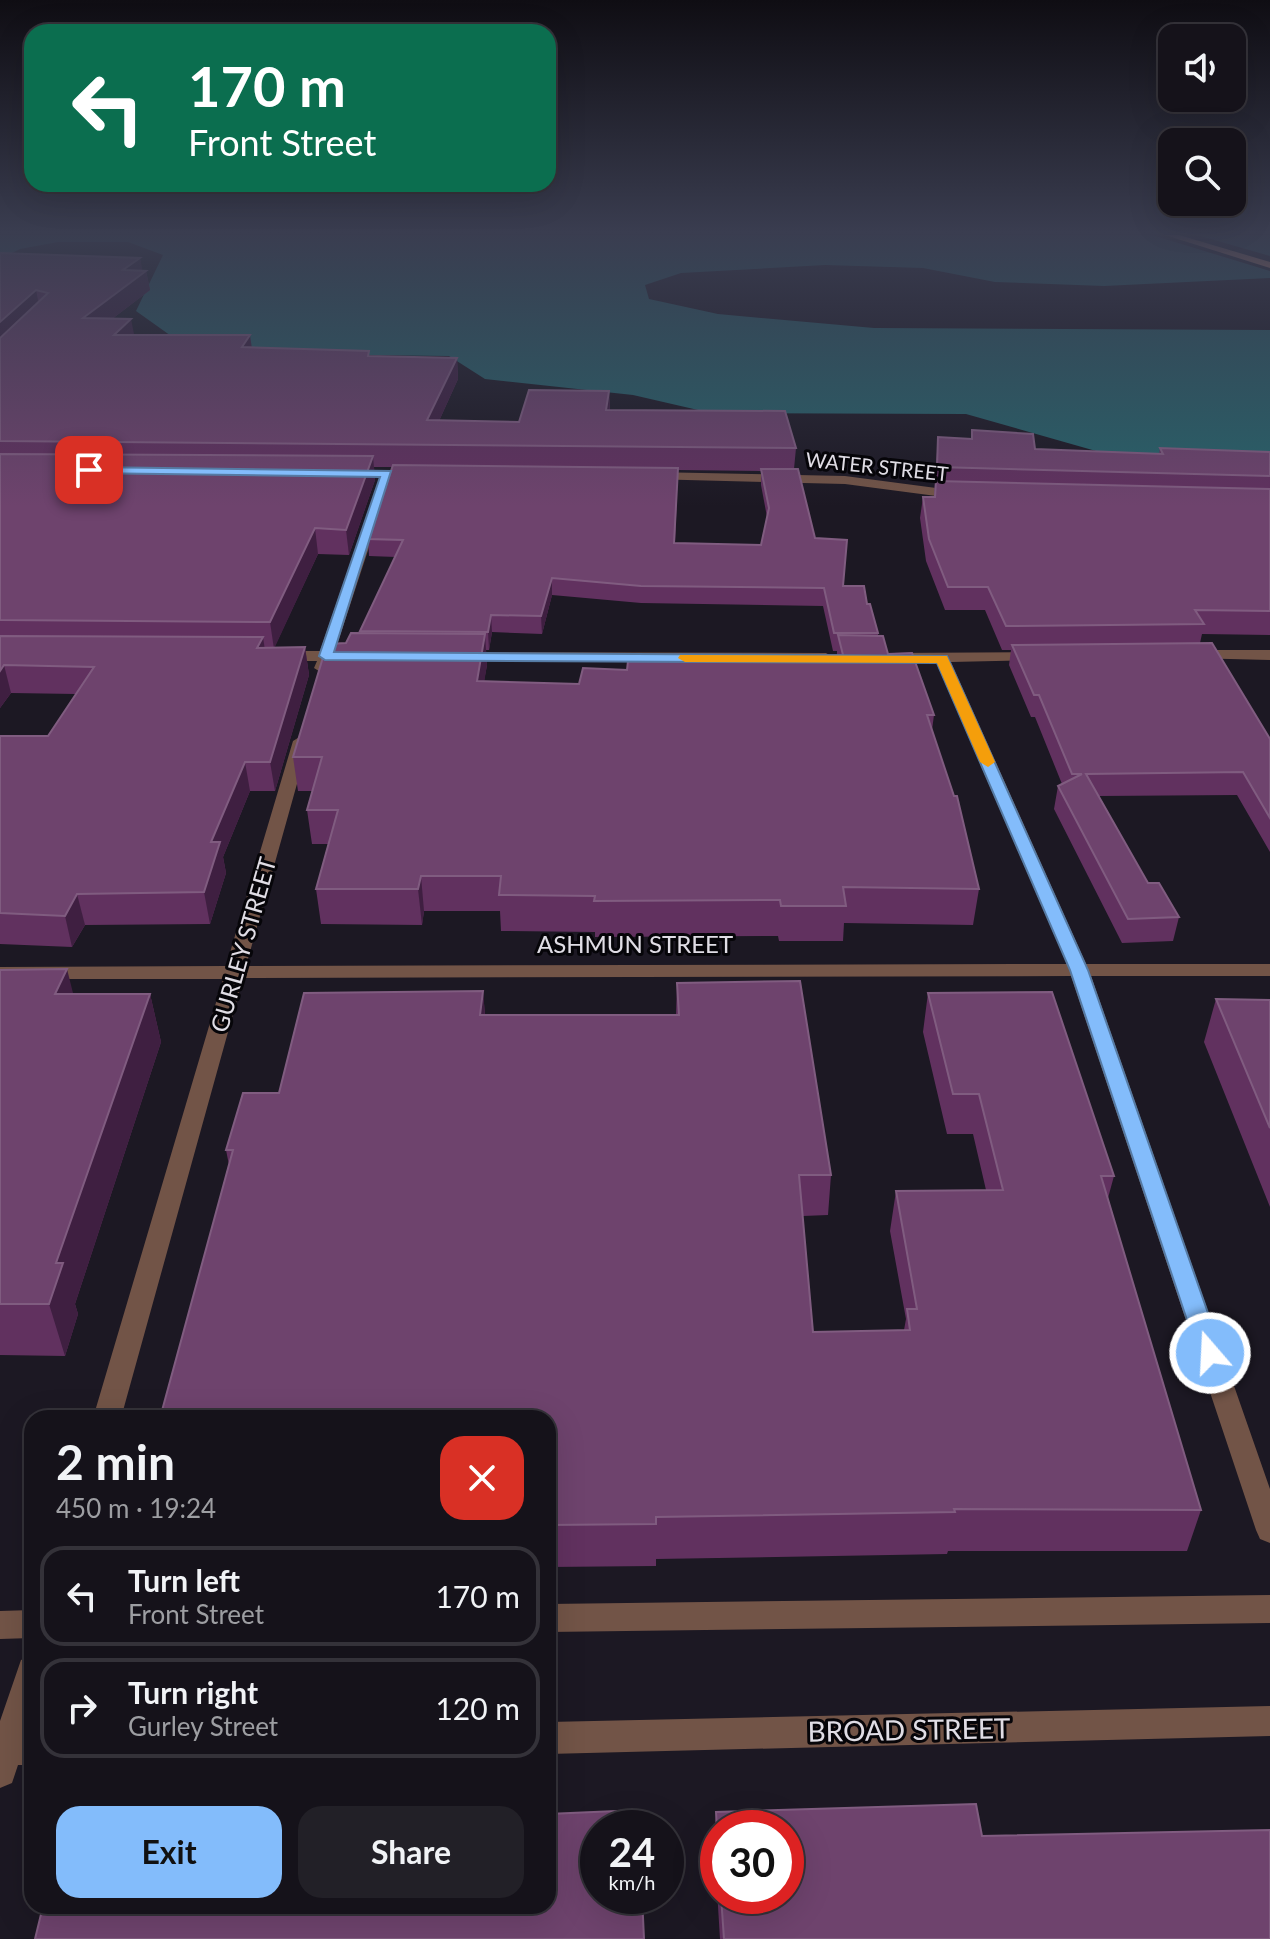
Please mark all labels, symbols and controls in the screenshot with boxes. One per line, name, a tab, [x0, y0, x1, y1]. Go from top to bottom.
map controls	[1158, 24, 1246, 216]
button: sound	[1158, 24, 1246, 112]
text: 170 m	[188, 52, 346, 119]
icon: left	[56, 56, 160, 160]
text: Front Street	[188, 120, 376, 164]
button: search	[1158, 128, 1246, 216]
pin	[55, 436, 123, 504]
street label: WATER STREET	[805, 447, 950, 485]
icon: arrive	[67, 448, 111, 492]
street label: GURLEY STREET	[204, 854, 281, 1035]
street label: ASHMUN STREET	[537, 929, 733, 958]
position arrow	[1168, 1311, 1252, 1395]
text: 2 min	[56, 1433, 175, 1490]
button: close	[440, 1436, 524, 1520]
text: 450 m · 19:24	[56, 1492, 216, 1524]
text: Turn left	[128, 1562, 240, 1598]
icon: left	[60, 1574, 104, 1618]
text: 170 m	[435, 1578, 520, 1614]
text: Front Street	[128, 1598, 264, 1630]
text: Turn right	[128, 1674, 258, 1710]
icon: right	[60, 1686, 104, 1730]
text: 120 m	[435, 1690, 520, 1726]
text: Gurley Street	[128, 1710, 278, 1742]
street label: BROAD STREET	[807, 1710, 1011, 1748]
button: Exit	[56, 1806, 282, 1898]
button: Share	[298, 1806, 524, 1898]
speed limit sign: 30	[700, 1810, 804, 1914]
text: 24	[609, 1828, 655, 1876]
text: km/h	[609, 1870, 655, 1894]

